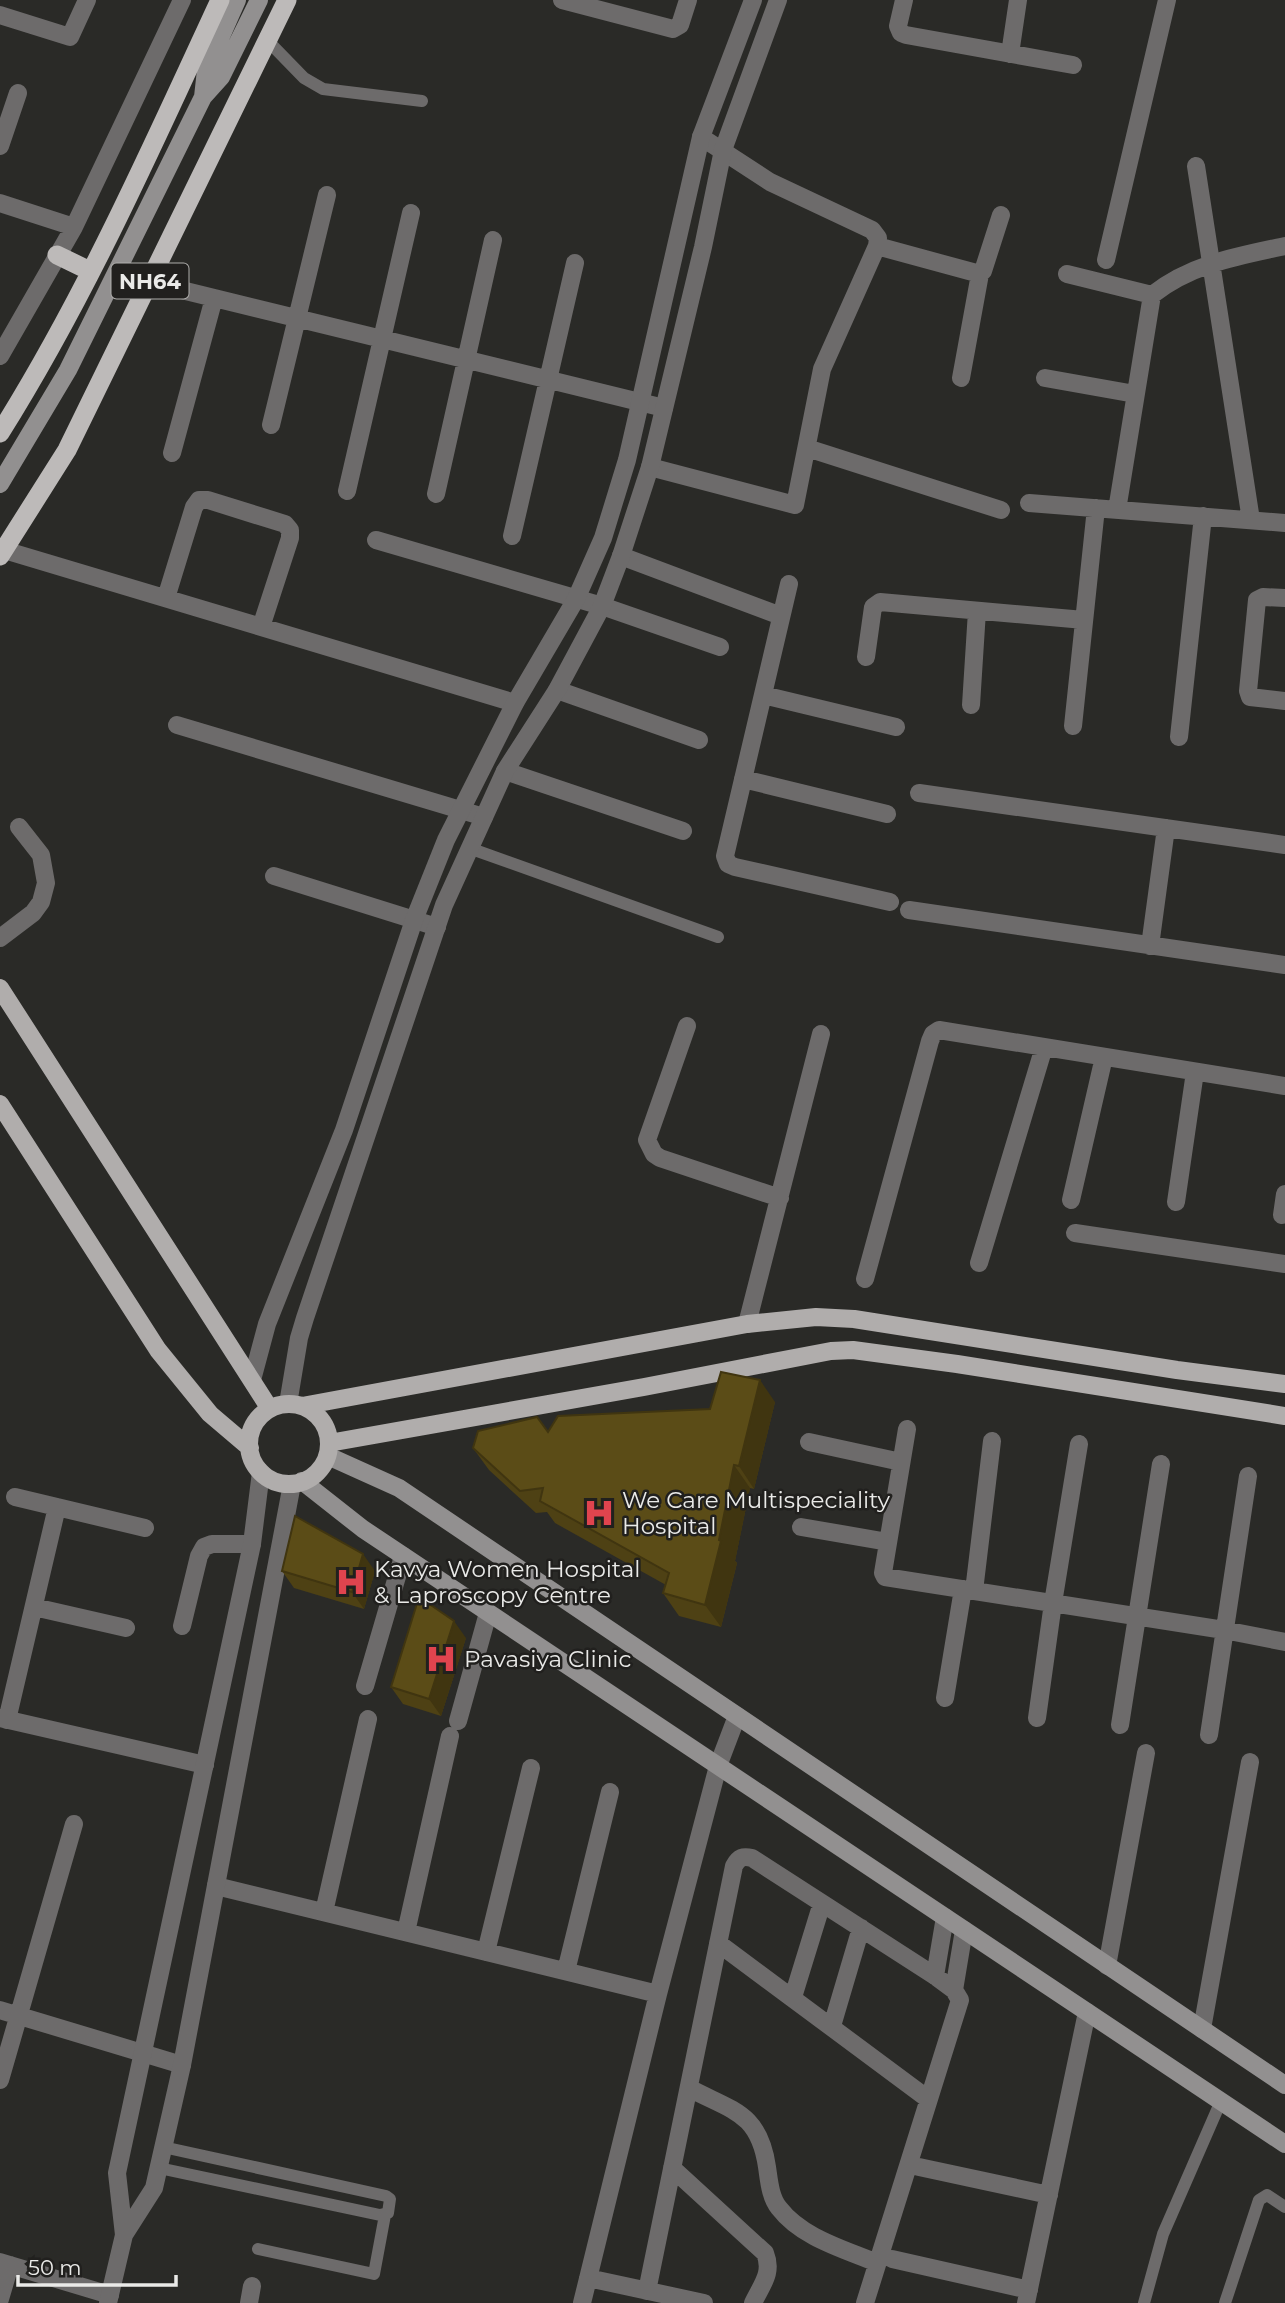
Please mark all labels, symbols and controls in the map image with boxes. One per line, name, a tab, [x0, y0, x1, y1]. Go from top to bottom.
road number: NH64	[111, 264, 188, 298]
place label: We Care Multispeciality Hospital	[622, 1486, 891, 1540]
hospital icon: We Care Multispeciality Hospital	[582, 1496, 616, 1530]
place label: Kavya Women Hospital & Laproscopy Centre	[374, 1555, 640, 1609]
hospital icon: Kavya Women Hospital & Laproscopy Centre	[334, 1565, 368, 1599]
hospital icon: Pavasiya Clinic	[424, 1642, 458, 1676]
place label: Pavasiya Clinic	[464, 1645, 631, 1673]
scale bar	[18, 2244, 175, 2288]
text: 50 m	[28, 2255, 82, 2280]

